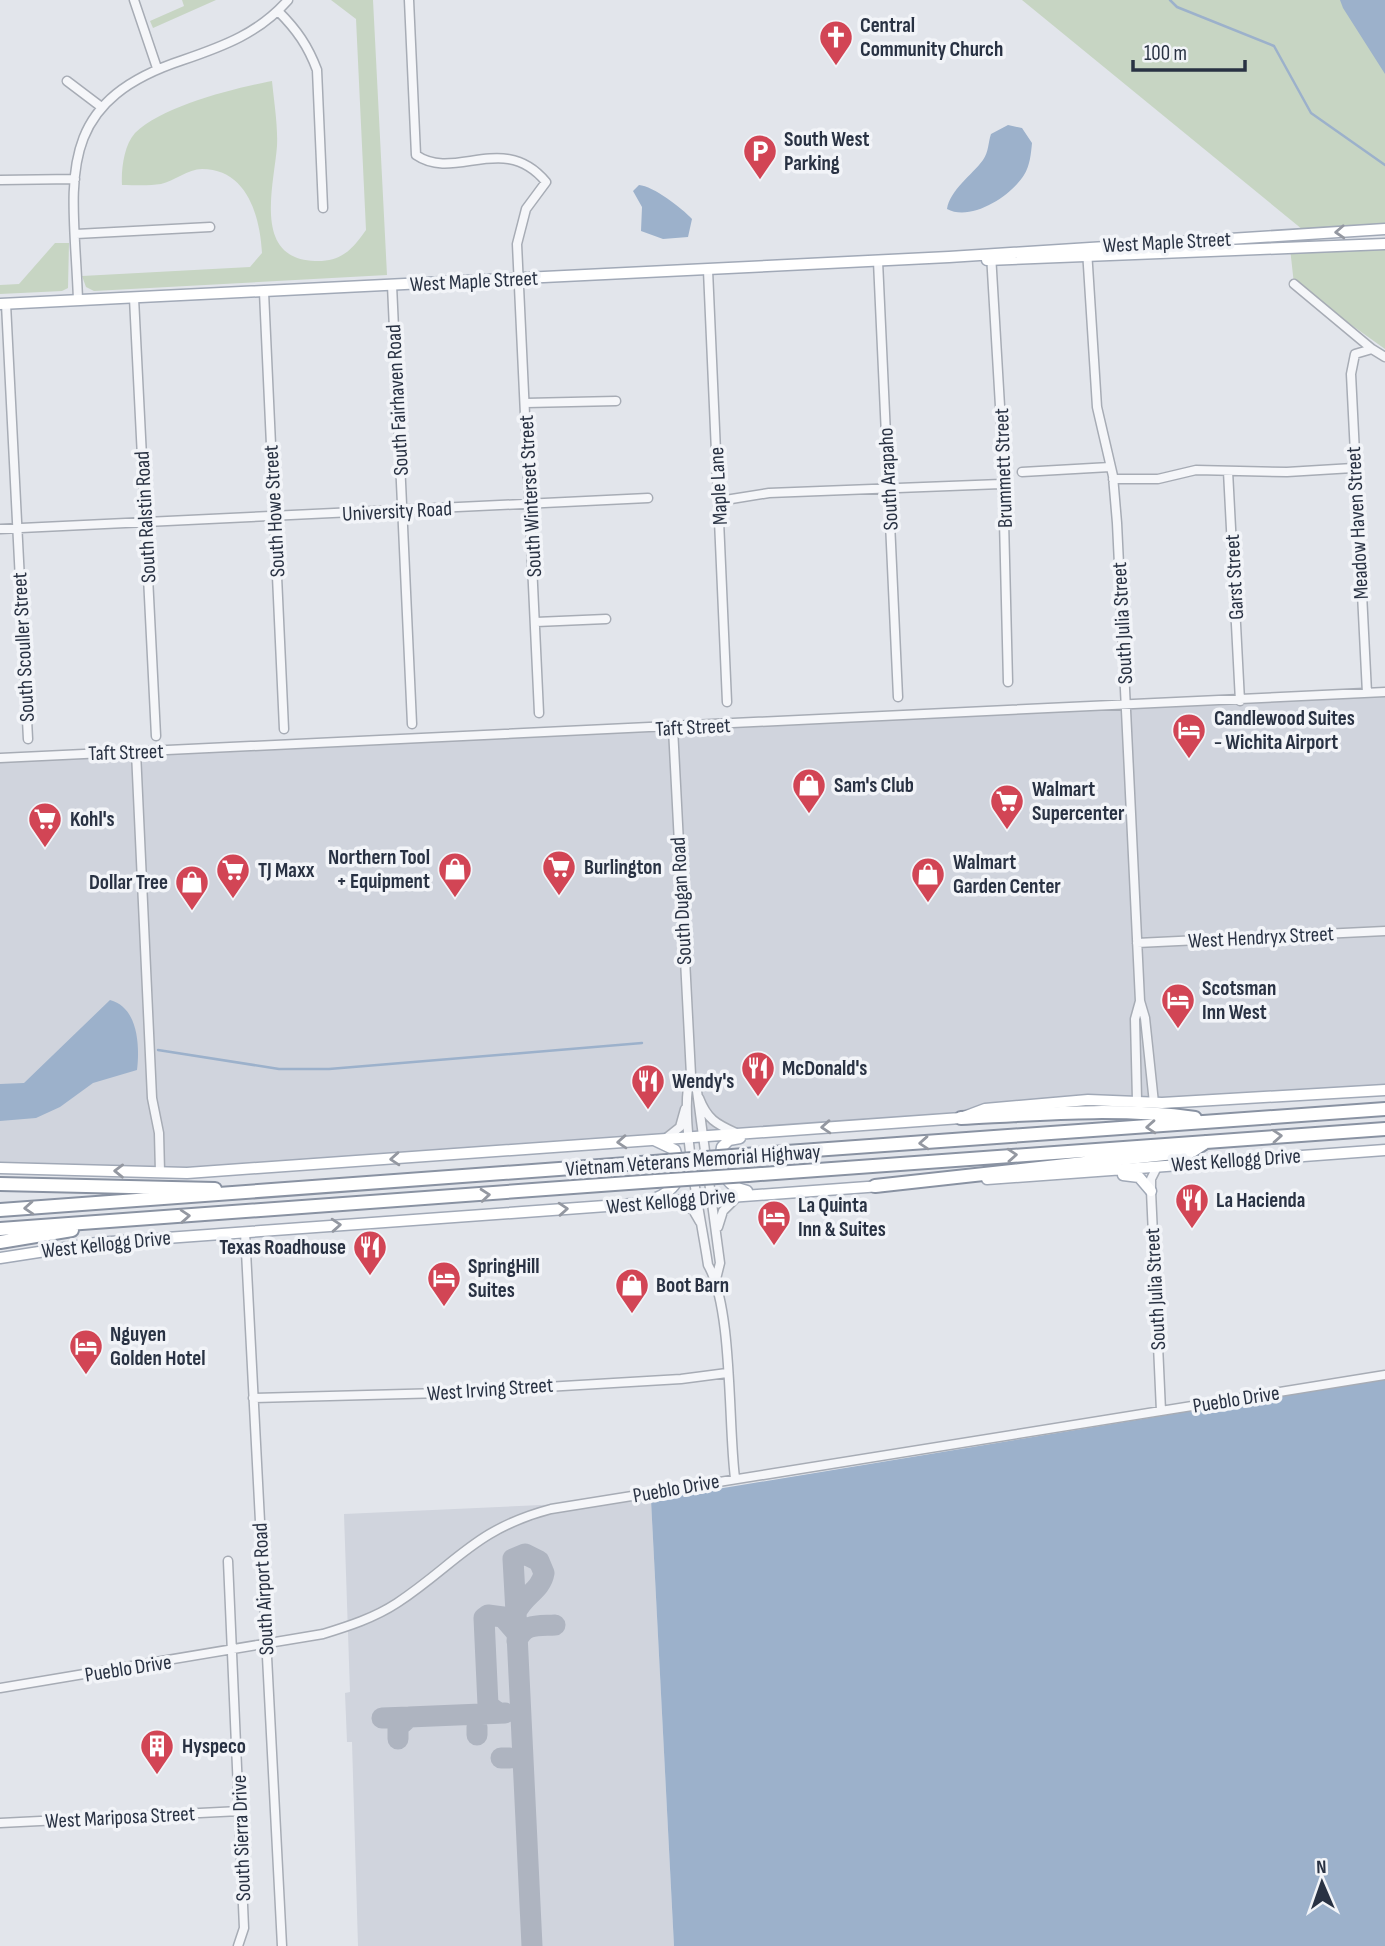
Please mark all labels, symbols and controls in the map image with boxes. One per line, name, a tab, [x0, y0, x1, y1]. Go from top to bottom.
place label: Central Community Church	[860, 13, 1003, 62]
church icon: Central Community Church	[817, 18, 855, 67]
scale bar	[1133, 28, 1245, 72]
text: 100 m	[1144, 41, 1187, 66]
place label: South West Parking	[784, 127, 870, 176]
parking icon: South West Parking	[741, 132, 779, 181]
one-way arrow	[1334, 224, 1345, 239]
street label: West Maple Street	[1102, 227, 1232, 258]
street label: West Maple Street	[409, 266, 539, 297]
street label: South Fairhaven Road	[381, 324, 414, 476]
street label: Brummett Street	[989, 408, 1018, 528]
street label: South Winterset Street	[514, 414, 547, 578]
street label: South Arapaho	[873, 427, 904, 531]
street label: South Howe Street	[259, 444, 290, 578]
street label: Maple Lane	[704, 446, 733, 526]
street label: Meadow Haven Street	[1341, 446, 1374, 600]
street label: South Ralstin Road	[130, 451, 161, 583]
street label: University Road	[342, 496, 452, 527]
street label: Garst Street	[1220, 533, 1249, 620]
street label: South Julia Street	[1107, 561, 1138, 685]
street label: South Scouller Street	[7, 571, 40, 723]
place label: Candlewood Suites - Wichita Airport	[1214, 706, 1355, 755]
hotel icon: Candlewood Suites - Wichita Airport	[1170, 711, 1208, 760]
street label: Taft Street	[655, 713, 731, 742]
street label: Taft Street	[88, 739, 164, 766]
shop icon: Sam's Club	[790, 766, 828, 815]
place label: Sam's Club	[834, 773, 914, 798]
place label: Walmart Supercenter	[1032, 777, 1125, 826]
supermarket icon: Walmart Supercenter	[988, 782, 1026, 831]
supermarket icon: Kohl's	[26, 800, 64, 849]
place label: Kohl's	[70, 807, 115, 832]
street label: South Dugan Road	[666, 836, 697, 965]
place label: Northern Tool + Equipment	[328, 845, 430, 894]
supermarket icon: Burlington	[540, 848, 578, 897]
shop icon: Northern Tool + Equipment	[436, 850, 474, 899]
place label: Walmart Garden Center	[953, 850, 1061, 899]
supermarket icon: TJ Maxx	[214, 851, 252, 900]
place label: Burlington	[584, 855, 662, 880]
shop icon: Walmart Garden Center	[909, 855, 947, 904]
place label: TJ Maxx	[258, 858, 315, 883]
shop icon: Dollar Tree	[173, 863, 211, 912]
place label: Dollar Tree	[89, 870, 168, 895]
street label: West Hendryx Street	[1188, 921, 1334, 954]
place label: Scotsman Inn West	[1202, 976, 1276, 1025]
hotel icon: Scotsman Inn West	[1159, 981, 1197, 1030]
restaurant icon: McDonald's	[739, 1049, 777, 1098]
place label: McDonald's	[782, 1056, 867, 1081]
restaurant icon: Wendy's	[629, 1062, 667, 1111]
place label: Wendy's	[672, 1069, 734, 1094]
one-way arrow	[820, 1119, 831, 1134]
one-way arrow	[1146, 1119, 1157, 1134]
one-way arrow	[1272, 1129, 1283, 1144]
one-way arrow	[616, 1135, 627, 1150]
one-way arrow	[919, 1135, 930, 1150]
street label: Vietnam Veterans Memorial Highway	[565, 1139, 821, 1182]
street label: West Kellogg Drive	[1170, 1144, 1302, 1177]
one-way arrow	[1006, 1148, 1017, 1163]
one-way arrow	[389, 1151, 400, 1166]
one-way arrow	[113, 1164, 124, 1179]
restaurant icon: La Hacienda	[1173, 1181, 1211, 1230]
street label: West Kellogg Drive	[605, 1183, 737, 1220]
one-way arrow	[480, 1188, 491, 1203]
place label: La Hacienda	[1216, 1188, 1305, 1213]
place label: La Quinta Inn & Suites	[798, 1193, 886, 1242]
hotel icon: La Quinta Inn & Suites	[755, 1198, 793, 1247]
one-way arrow	[23, 1200, 34, 1215]
one-way arrow	[557, 1202, 568, 1217]
one-way arrow	[180, 1209, 191, 1224]
one-way arrow	[330, 1218, 341, 1233]
street label: West Kellogg Drive	[40, 1225, 172, 1264]
street label: South Julia Street	[1140, 1227, 1171, 1351]
restaurant icon: Texas Roadhouse	[351, 1228, 389, 1277]
place label: Texas Roadhouse	[219, 1235, 346, 1260]
place label: SpringHill Suites	[468, 1254, 540, 1303]
hotel icon: SpringHill Suites	[425, 1259, 463, 1308]
shop icon: Boot Barn	[613, 1266, 651, 1315]
place label: Boot Barn	[656, 1273, 729, 1298]
place label: Nguyen Golden Hotel	[110, 1322, 206, 1371]
hotel icon: Nguyen Golden Hotel	[67, 1327, 105, 1376]
street label: West Irving Street	[426, 1373, 554, 1406]
street label: Pueblo Drive	[1191, 1380, 1281, 1419]
street label: Pueblo Drive	[631, 1469, 721, 1508]
street label: South Airport Road	[248, 1522, 279, 1656]
street label: Pueblo Drive	[83, 1649, 173, 1688]
building icon: Hyspeco	[138, 1727, 176, 1776]
place label: Hyspeco	[182, 1734, 246, 1759]
street label: South Sierra Drive	[227, 1774, 256, 1902]
street label: West Mariposa Street	[44, 1801, 196, 1834]
north arrow	[1287, 1848, 1357, 1918]
text: N	[1316, 1856, 1327, 1879]

